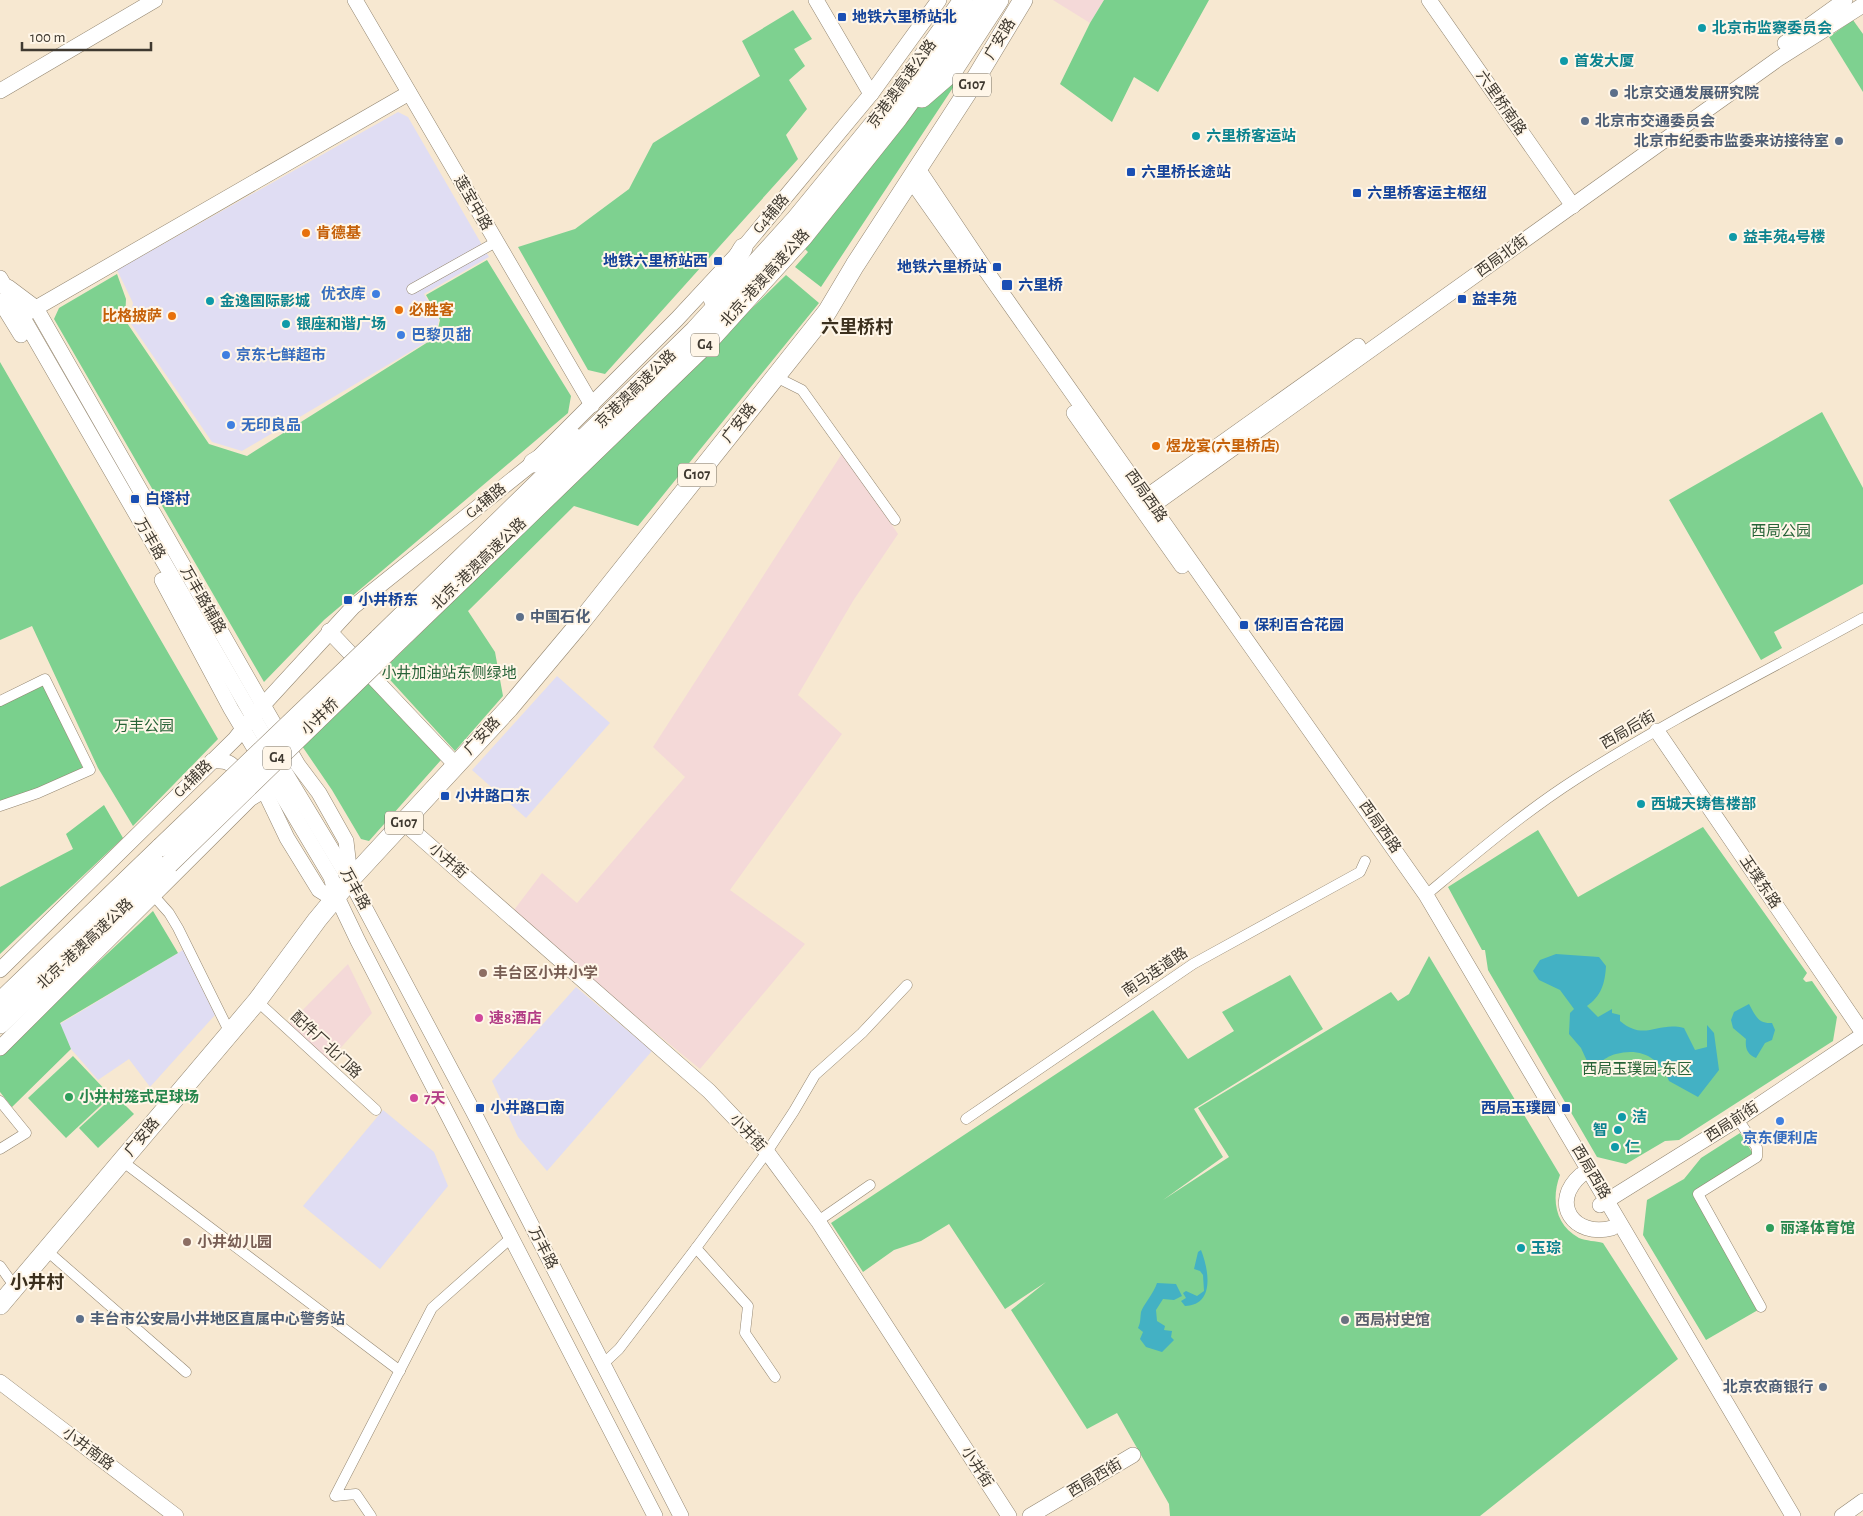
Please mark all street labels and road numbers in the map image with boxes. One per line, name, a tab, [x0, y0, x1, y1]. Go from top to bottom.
street label: 广安路	[981, 15, 1018, 62]
street label: 京港澳高速公路	[864, 37, 939, 131]
street label: 六里桥南路	[1473, 67, 1529, 138]
road number: G107	[953, 74, 991, 96]
street label: 莲宝中路	[452, 173, 495, 233]
street label: G4辅路	[750, 191, 792, 237]
street label: 北京-港澳高速公路	[716, 225, 812, 329]
street label: 西局北街	[1472, 231, 1531, 280]
road number: G4	[691, 334, 719, 356]
street label: 京港澳高速公路	[592, 346, 679, 431]
street label: 广安路	[718, 400, 759, 445]
road number: G107	[678, 464, 716, 486]
street label: 西局西路	[1123, 467, 1170, 525]
street label: G4辅路	[463, 480, 509, 521]
street label: 北京-港澳高速公路	[428, 514, 529, 613]
street label: 万丰路	[132, 515, 169, 562]
street label: 万丰路辅路	[178, 563, 229, 636]
street label: 小井桥	[297, 695, 341, 738]
street label: 西局后街	[1598, 708, 1658, 751]
street label: 广安路	[460, 714, 503, 758]
road number: G4	[263, 746, 291, 770]
street label: G4辅路	[170, 757, 215, 800]
street label: 西局西路	[1357, 798, 1404, 856]
road number: G107	[385, 811, 423, 834]
street label: 小井街	[426, 839, 471, 881]
street label: 玉璞东路	[1737, 852, 1784, 911]
street label: 万丰路	[338, 865, 373, 912]
street label: 北京-港澳高速公路	[33, 895, 136, 992]
street label: 南马连道路	[1119, 944, 1190, 999]
street label: 配件厂北门路	[288, 1007, 365, 1081]
street label: 西局前街	[1702, 1099, 1761, 1145]
street label: 小井街	[727, 1110, 770, 1155]
street label: 广安路	[121, 1114, 162, 1159]
street label: 西局西路	[1569, 1142, 1614, 1202]
street label: 万丰路	[526, 1224, 561, 1271]
street label: 小井南路	[60, 1423, 118, 1473]
street label: 小井街	[958, 1443, 997, 1490]
street label: 西局西街	[1065, 1455, 1125, 1500]

